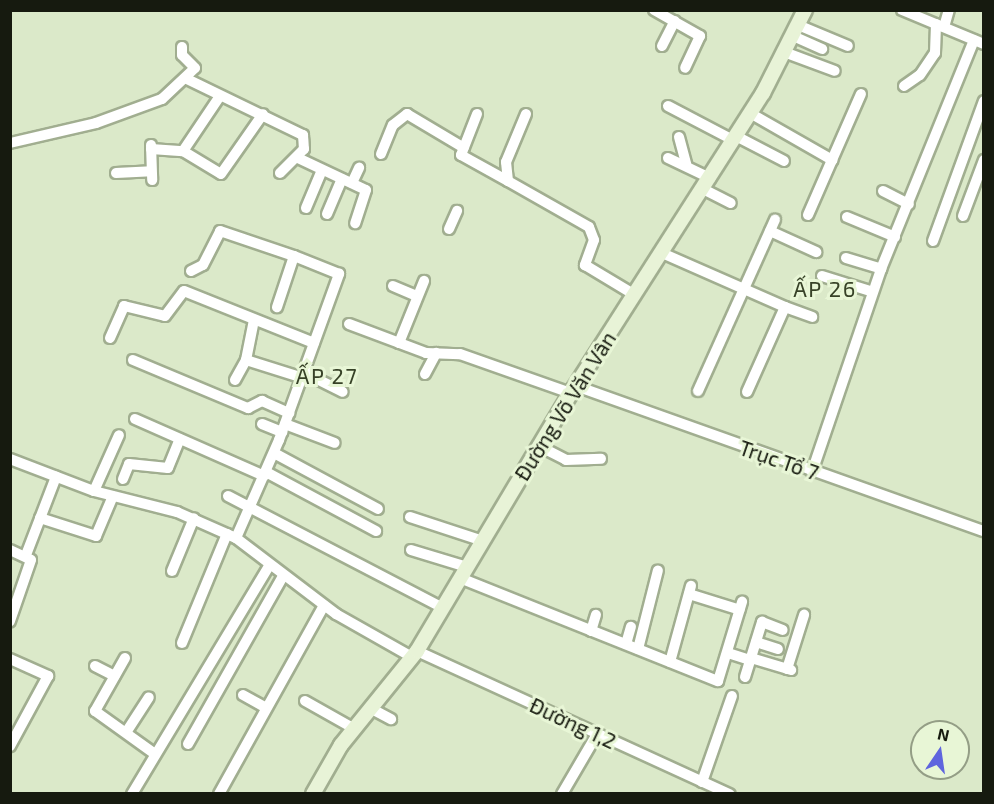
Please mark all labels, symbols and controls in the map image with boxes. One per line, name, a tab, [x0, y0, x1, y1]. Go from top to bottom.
district label: ẤP 26	[793, 276, 857, 302]
street label: Đường Võ Văn Vân	[509, 326, 621, 486]
district label: ẤP 27	[296, 363, 358, 389]
street label: Trục Tổ 7	[736, 435, 822, 485]
street label: Đường 1,2	[526, 692, 620, 754]
north arrow	[910, 720, 970, 780]
text: N	[936, 723, 951, 744]

